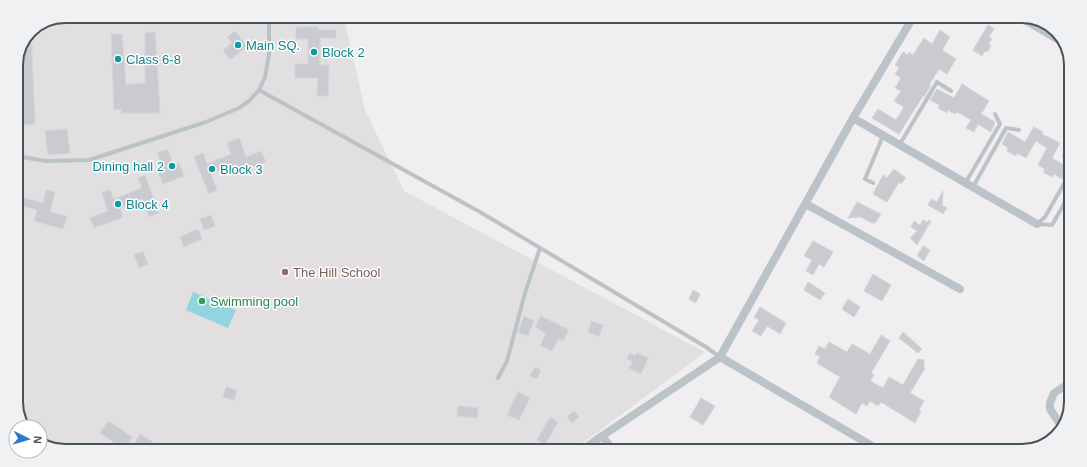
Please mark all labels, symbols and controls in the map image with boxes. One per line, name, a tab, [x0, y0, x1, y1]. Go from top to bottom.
place label: Main SQ.	[246, 38, 300, 53]
marker: Main SQ.	[233, 40, 243, 50]
place label: Block 2	[322, 45, 365, 60]
marker: Block 2	[309, 47, 319, 57]
place label: Class 6-8	[126, 52, 181, 67]
marker: Class 6-8	[113, 54, 123, 64]
place label: Dining hall 2	[92, 159, 164, 174]
marker: Dining hall 2	[167, 161, 177, 171]
place label: Block 3	[220, 162, 263, 177]
marker: Block 3	[207, 164, 217, 174]
place label: Block 4	[126, 197, 169, 212]
marker: Block 4	[113, 199, 123, 209]
place label: The Hill School	[293, 265, 381, 280]
marker: The Hill School	[280, 267, 290, 277]
place label: Swimming pool	[210, 294, 298, 309]
marker: Swimming pool	[197, 296, 207, 306]
north arrow	[8, 419, 48, 459]
text: N	[32, 435, 44, 444]

